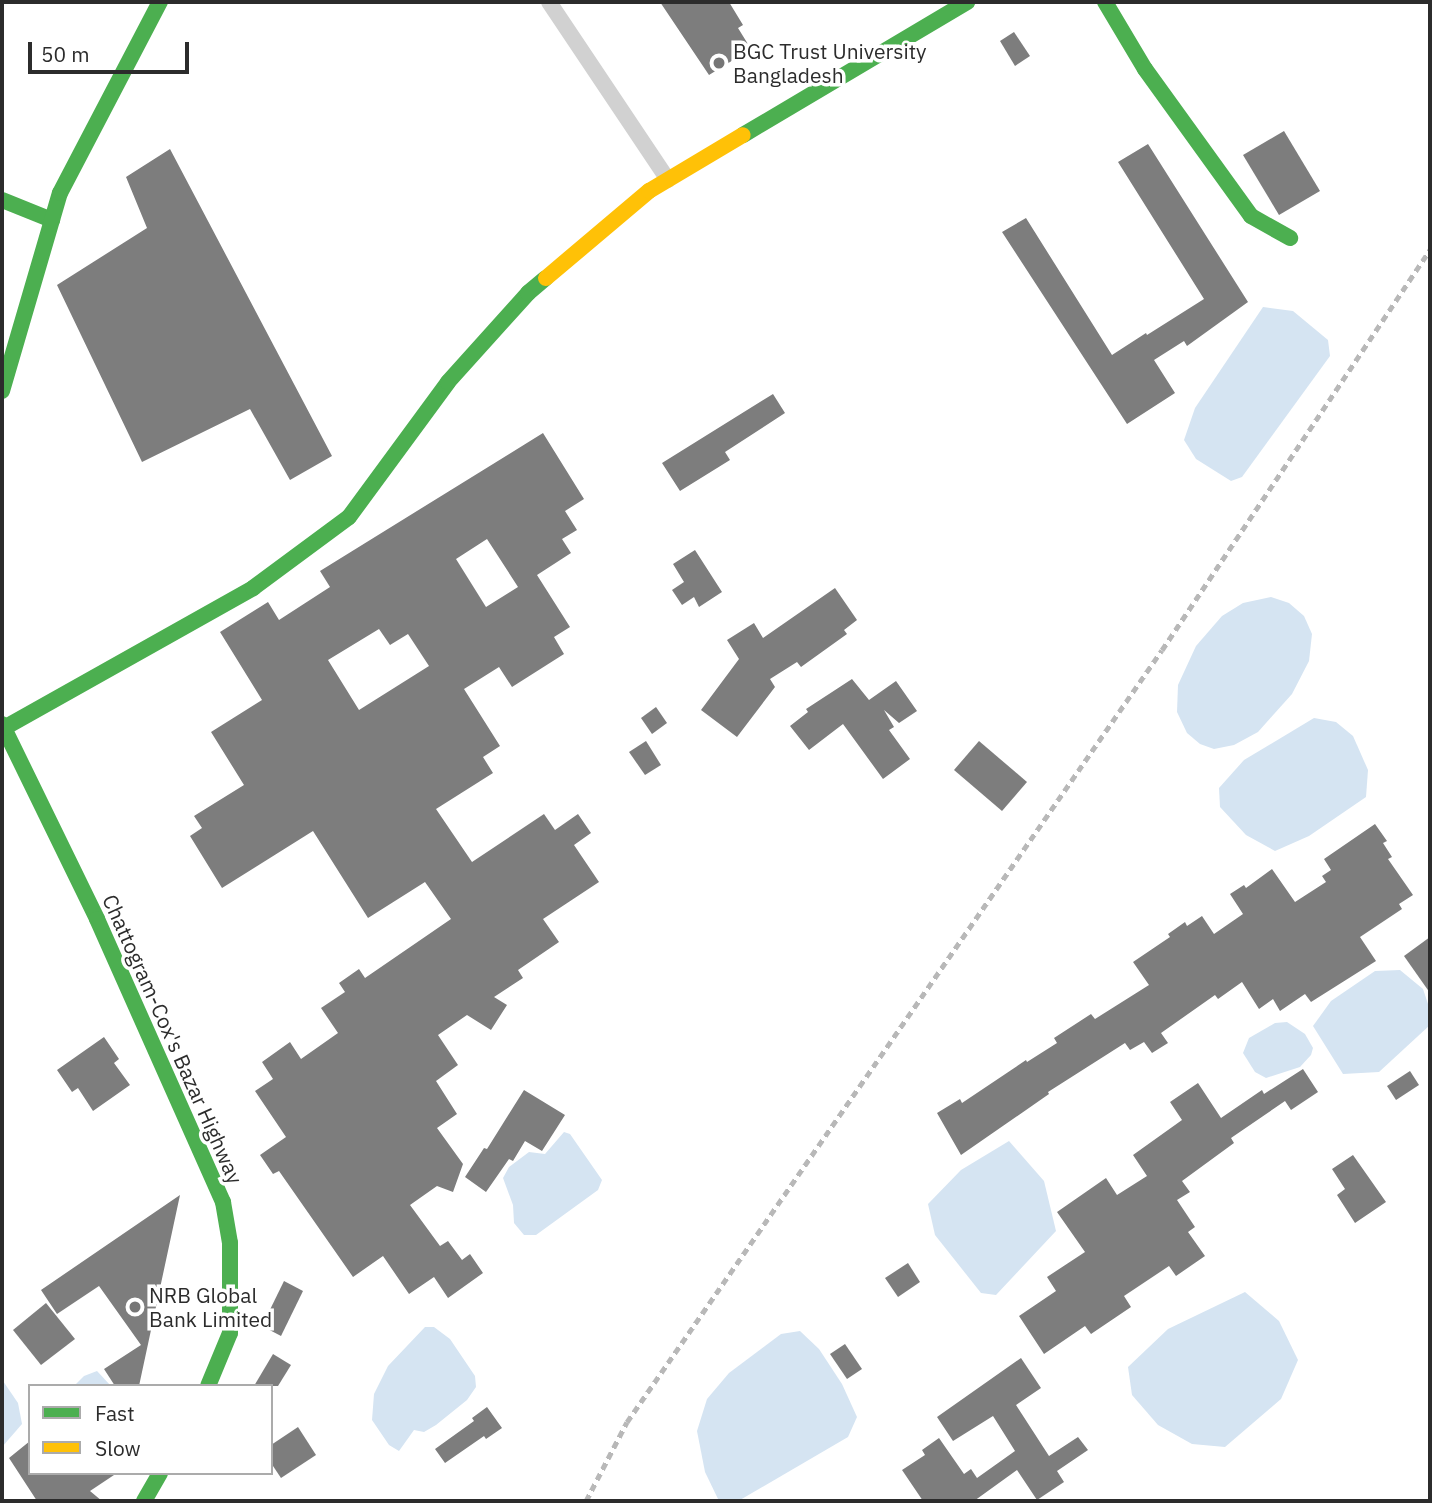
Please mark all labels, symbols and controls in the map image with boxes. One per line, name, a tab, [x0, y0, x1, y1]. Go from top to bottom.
scale bar	[32, 28, 192, 72]
place label: BGC Trust University Bangladesh	[733, 38, 927, 88]
text: 50 m	[41, 40, 90, 68]
marker: BGC Trust University Bangladesh	[711, 55, 727, 71]
street label: Chattogram-Cox's Bazar Highway	[98, 890, 248, 1188]
place label: NRB Global Bank Limited	[149, 1282, 272, 1332]
marker: NRB Global Bank Limited	[127, 1299, 143, 1315]
legend	[28, 1384, 273, 1475]
text: Fast	[95, 1399, 135, 1427]
text: Slow	[95, 1434, 141, 1462]

